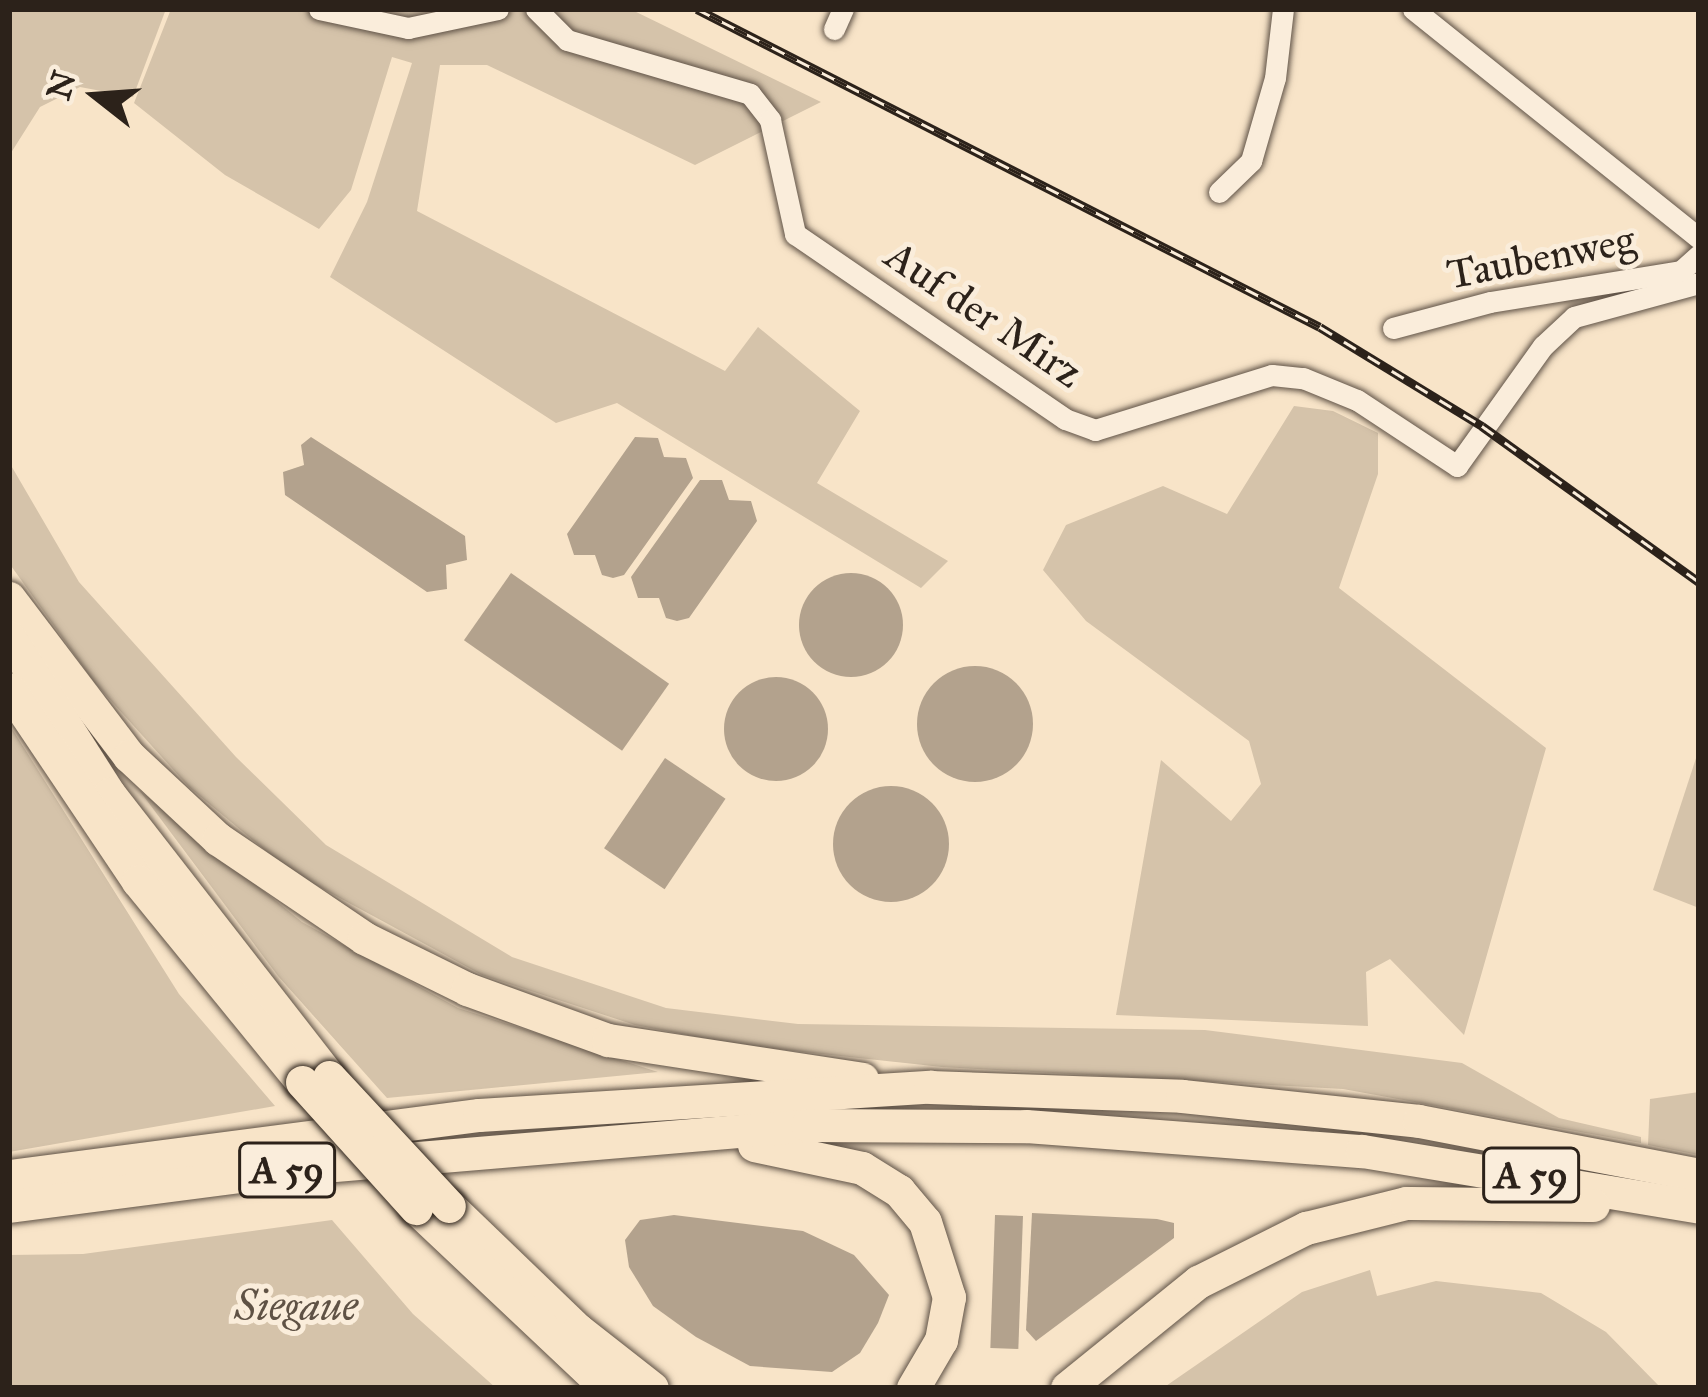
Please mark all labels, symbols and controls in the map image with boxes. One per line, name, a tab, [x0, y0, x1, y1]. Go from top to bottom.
north arrow	[36, 36, 156, 156]
text: N	[38, 66, 85, 105]
street label: Taubenweg	[1443, 214, 1639, 300]
street label: Auf der Mirz	[876, 230, 1092, 398]
road number: A 59	[236, 1137, 338, 1203]
road number: A 59	[1480, 1142, 1582, 1208]
park label: Siegaue	[234, 1281, 358, 1331]

